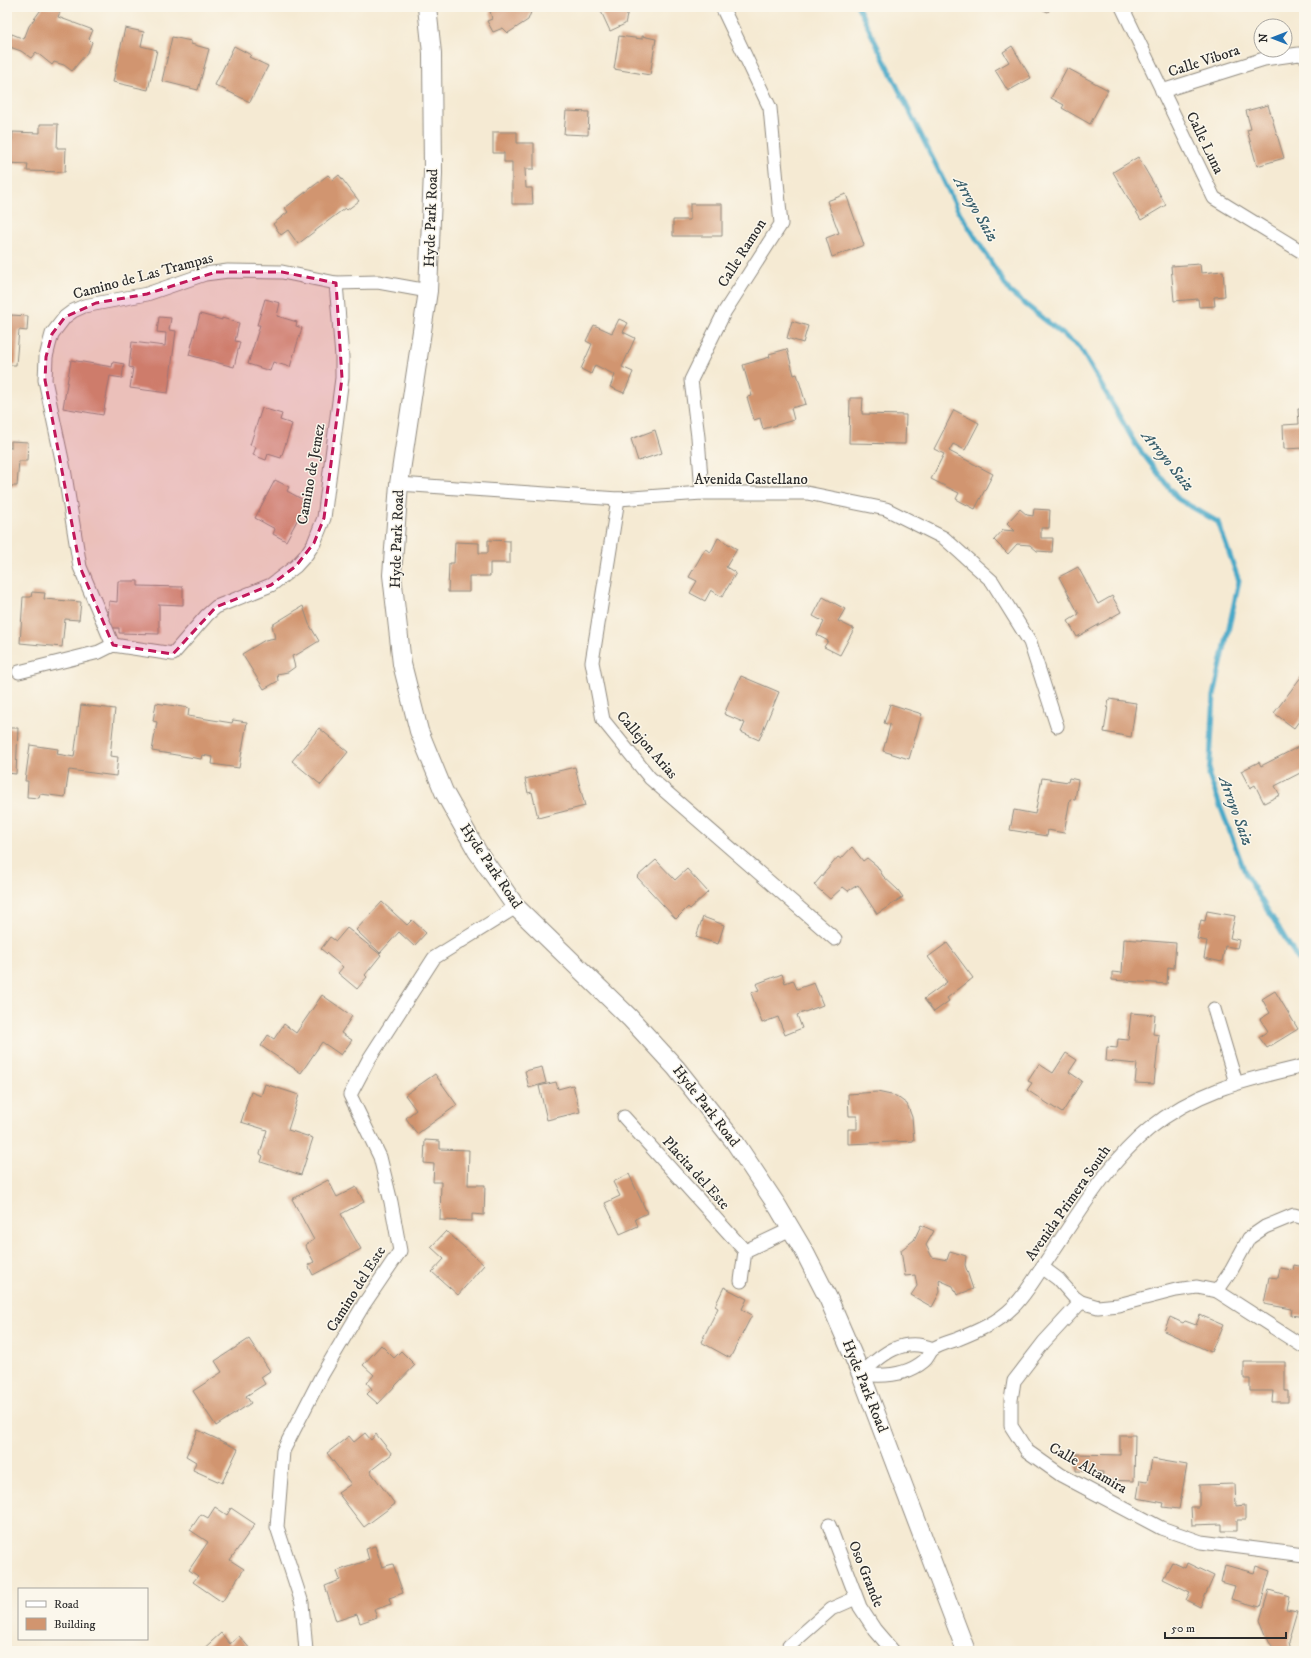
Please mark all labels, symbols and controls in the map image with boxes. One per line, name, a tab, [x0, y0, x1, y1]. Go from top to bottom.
north arrow	[1253, 18, 1293, 58]
text: N	[1257, 33, 1271, 43]
street label: Calle Vibora	[1166, 40, 1243, 82]
street label: Calle Luna	[1182, 109, 1228, 178]
street label: Hyde Park Road	[420, 168, 442, 268]
water label: Arroyo Saiz	[948, 171, 1003, 245]
street label: Calle Ramon	[713, 215, 771, 291]
street label: Camino de Las Trampas	[71, 248, 215, 304]
street label: Camino de Jemez	[293, 421, 329, 526]
water label: Arroyo Saiz	[1136, 425, 1199, 495]
street label: Avenida Castellano	[694, 470, 808, 489]
street label: Hyde Park Road	[386, 489, 408, 589]
street label: Callejon Arias	[612, 707, 682, 783]
water label: Arroyo Saiz	[1214, 772, 1258, 848]
street label: Hyde Park Road	[456, 820, 527, 913]
street label: Hyde Park Road	[668, 1061, 744, 1151]
street label: Placita del Este	[658, 1132, 734, 1214]
street label: Avenida Primera South	[1021, 1141, 1115, 1264]
street label: Camino del Este	[322, 1242, 390, 1336]
street label: Hyde Park Road	[838, 1337, 892, 1436]
street label: Calle Altamira	[1046, 1438, 1131, 1498]
street label: Oso Grande	[844, 1538, 888, 1610]
legend	[18, 1588, 148, 1640]
text: Road	[54, 1597, 79, 1612]
scale bar	[1165, 1614, 1286, 1640]
text: Building	[54, 1617, 95, 1632]
text: 50 m	[1171, 1621, 1195, 1636]

